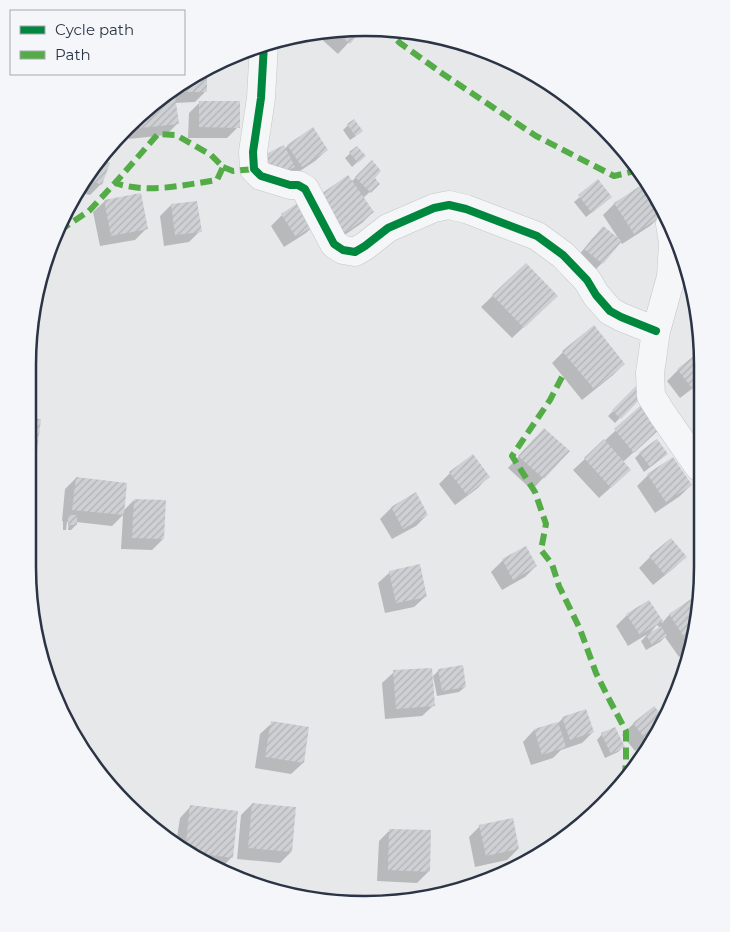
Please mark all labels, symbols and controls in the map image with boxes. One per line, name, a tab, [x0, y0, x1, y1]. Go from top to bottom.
legend	[10, 10, 185, 75]
text: Cycle path	[55, 20, 134, 39]
text: Path	[55, 45, 91, 64]

